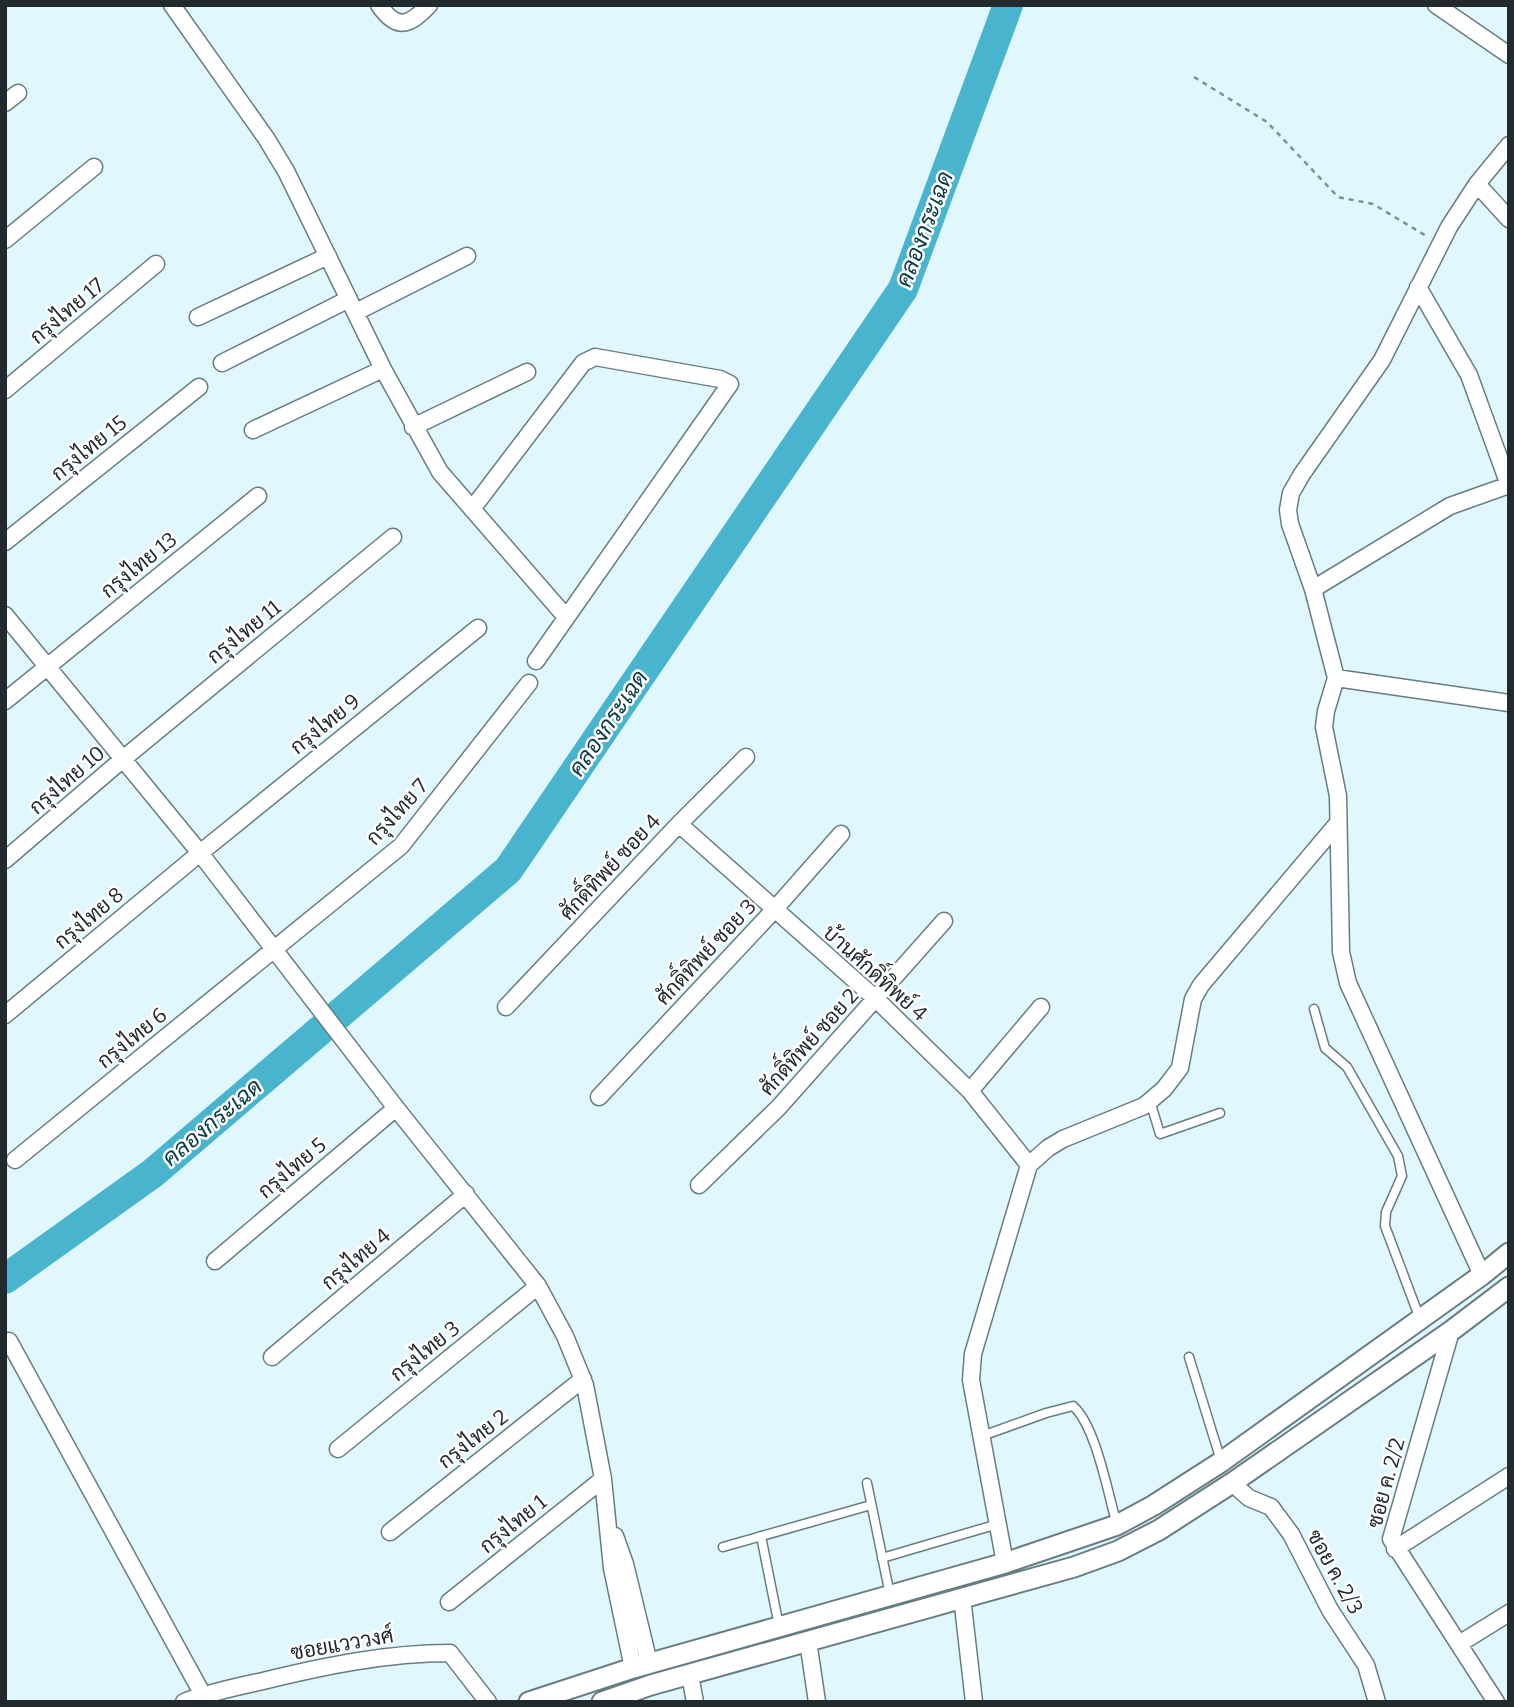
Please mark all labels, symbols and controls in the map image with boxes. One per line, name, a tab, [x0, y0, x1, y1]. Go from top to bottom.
water label: คลองกระเฉด	[889, 167, 959, 291]
street label: กรุงไทย 17	[25, 272, 110, 350]
street label: กรุงไทย 15	[46, 410, 133, 487]
street label: กรุงไทย 13	[96, 526, 183, 604]
street label: กรุงไทย 11	[202, 594, 287, 670]
water label: คลองกระเฉด	[562, 665, 654, 781]
street label: กรุงไทย 9	[285, 688, 366, 761]
street label: กรุงไทย 10	[24, 740, 111, 821]
street label: กรุงไทย 7	[360, 773, 435, 851]
street label: ศักดิ์ทิพย์ ซอย 4	[549, 804, 666, 926]
street label: กรุงไทย 8	[49, 881, 130, 955]
street label: ศักดิ์ทิพย์ ซอย 3	[645, 889, 762, 1011]
street label: บ้านศักดิ์ทิพย์ 4	[817, 914, 937, 1027]
street label: ศักดิ์ทิพย์ ซอย 2	[749, 978, 864, 1101]
street label: กรุงไทย 6	[92, 1002, 173, 1075]
water label: คลองกระเฉด	[156, 1072, 268, 1172]
street label: กรุงไทย 5	[253, 1132, 332, 1205]
street label: กรุงไทย 4	[316, 1223, 397, 1296]
street label: กรุงไทย 3	[385, 1315, 466, 1388]
street label: กรุงไทย 2	[433, 1404, 514, 1475]
street label: ซอย ค. 2/2	[1362, 1435, 1410, 1531]
street label: กรุงไทย 1	[474, 1489, 553, 1560]
street label: ซอย ค. 2/3	[1301, 1525, 1369, 1619]
street label: ซอยแวววงศ์	[288, 1621, 395, 1666]

